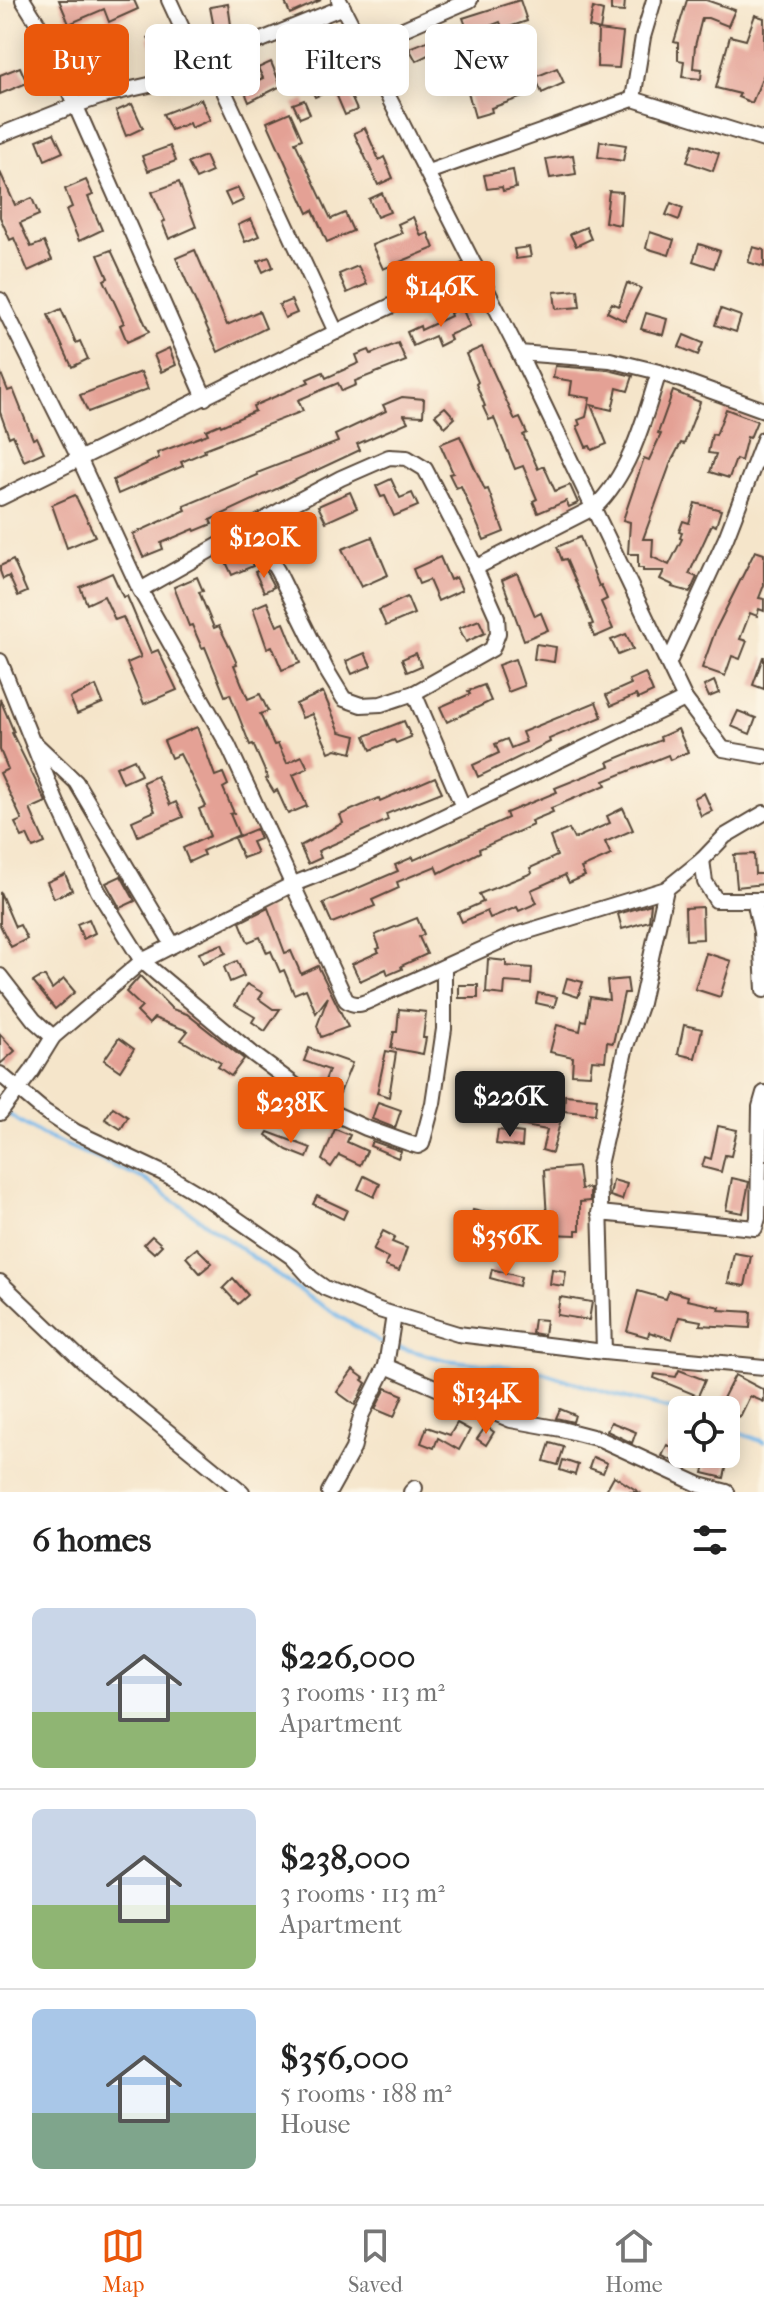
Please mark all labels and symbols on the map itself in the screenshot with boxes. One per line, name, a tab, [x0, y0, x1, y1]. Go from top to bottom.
pin: $146K	[385, 261, 497, 329]
pin: $120K	[208, 512, 320, 580]
pin: $226K	[454, 1071, 566, 1139]
pin: $238K	[235, 1077, 347, 1145]
pin: $356K	[450, 1210, 562, 1278]
pin: $134K	[430, 1368, 542, 1436]

